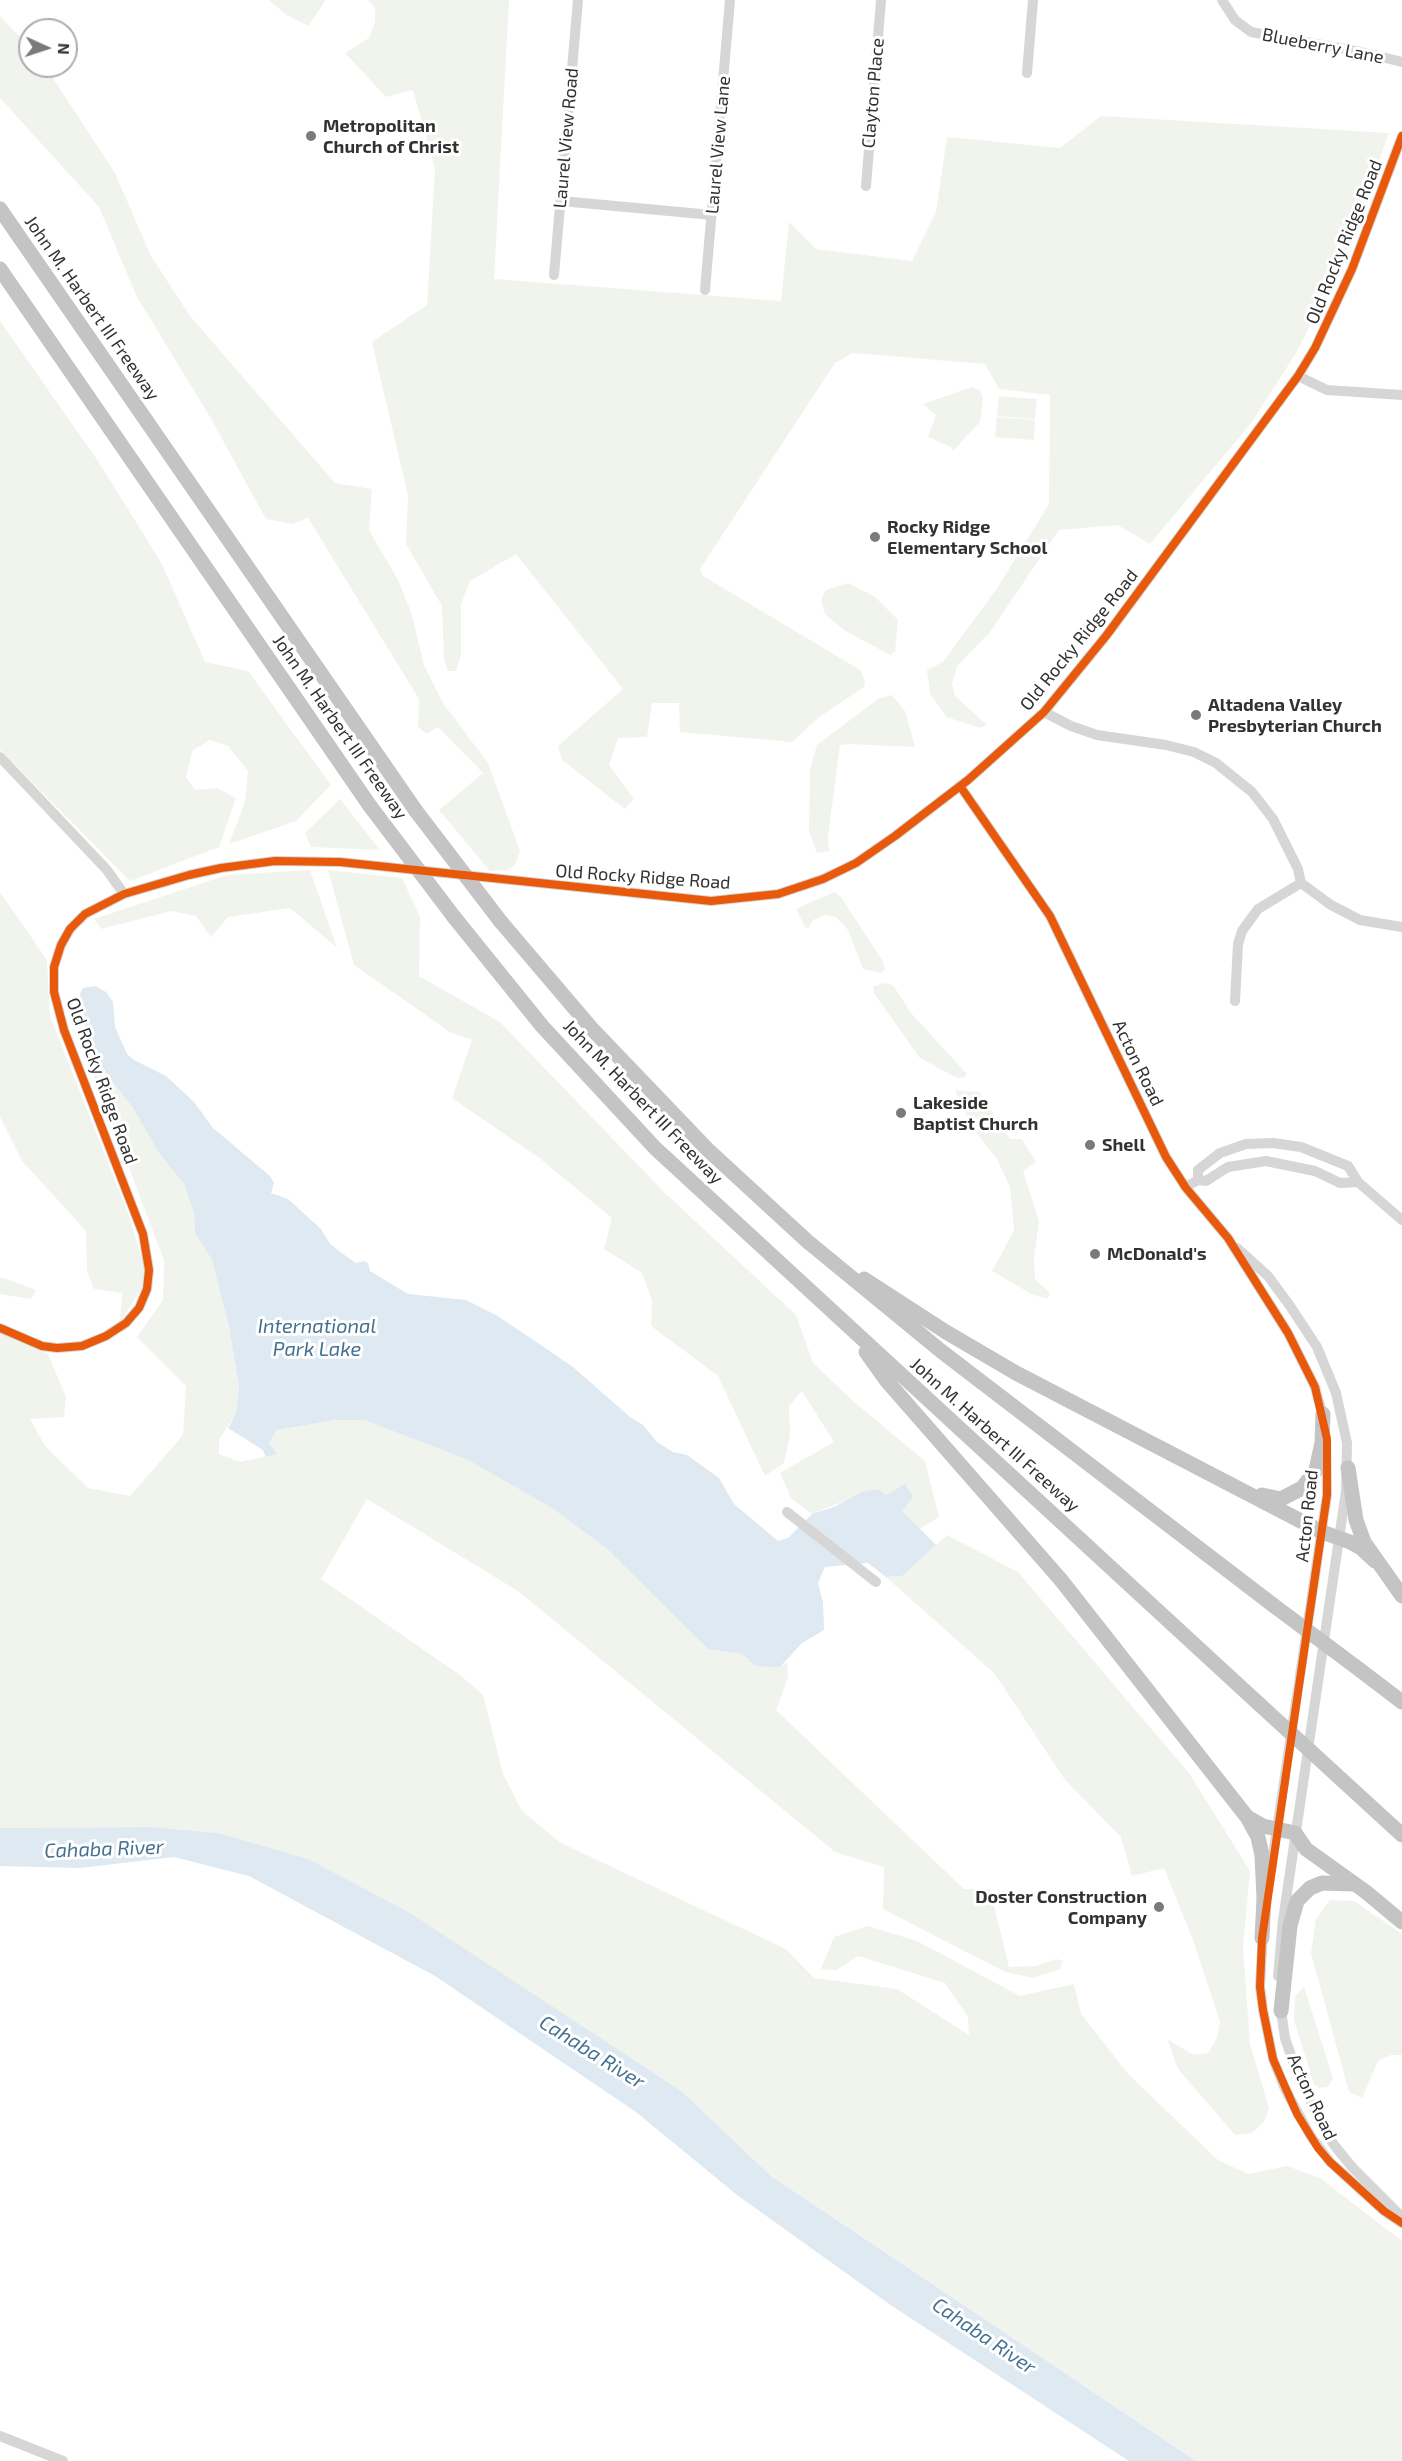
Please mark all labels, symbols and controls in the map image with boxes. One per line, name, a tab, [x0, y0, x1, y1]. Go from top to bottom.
north arrow	[18, 18, 78, 78]
street label: Blueberry Lane	[1260, 24, 1386, 68]
street label: Clayton Place	[857, 37, 889, 149]
text: N	[55, 43, 74, 55]
street label: Laurel View Road	[549, 67, 583, 209]
street label: Laurel View Lane	[701, 75, 735, 215]
place label: Metropolitan Church of Christ	[323, 115, 459, 158]
marker: Metropolitan Church of Christ	[304, 129, 318, 143]
street label: Old Rocky Ridge Road	[1301, 157, 1387, 327]
street label: John M. Harbert III Freeway	[20, 212, 164, 404]
place label: Rocky Ridge Elementary School	[887, 516, 1047, 558]
marker: Rocky Ridge Elementary School	[868, 530, 882, 544]
street label: Old Rocky Ridge Road	[1015, 565, 1143, 715]
street label: John M. Harbert III Freeway	[268, 631, 412, 823]
place label: Altadena Valley Presbyterian Church	[1208, 694, 1382, 736]
marker: Altadena Valley Presbyterian Church	[1189, 708, 1203, 722]
street label: Old Rocky Ridge Road	[555, 860, 731, 894]
street label: Old Rocky Ridge Road	[62, 995, 142, 1167]
street label: John M. Harbert III Freeway	[559, 1015, 727, 1189]
street label: Acton Road	[1108, 1016, 1168, 1110]
place label: Lakeside Baptist Church	[913, 1092, 1038, 1134]
marker: Lakeside Baptist Church	[894, 1106, 908, 1120]
place label: Shell	[1102, 1134, 1145, 1156]
marker: Shell	[1083, 1138, 1097, 1152]
place label: McDonald's	[1107, 1243, 1207, 1265]
marker: McDonald's	[1088, 1247, 1102, 1261]
water label: International Park Lake	[258, 1314, 376, 1361]
street label: John M. Harbert III Freeway	[906, 1353, 1084, 1517]
street label: Acton Road	[1291, 1469, 1323, 1563]
water label: Cahaba River	[44, 1835, 164, 1863]
place label: Doster Construction Company	[975, 1886, 1147, 1928]
marker: Doster Construction Company	[1152, 1900, 1166, 1914]
water label: Cahaba River	[535, 2010, 649, 2094]
street label: Acton Road	[1283, 2050, 1341, 2144]
water label: Cahaba River	[928, 2293, 1040, 2379]

